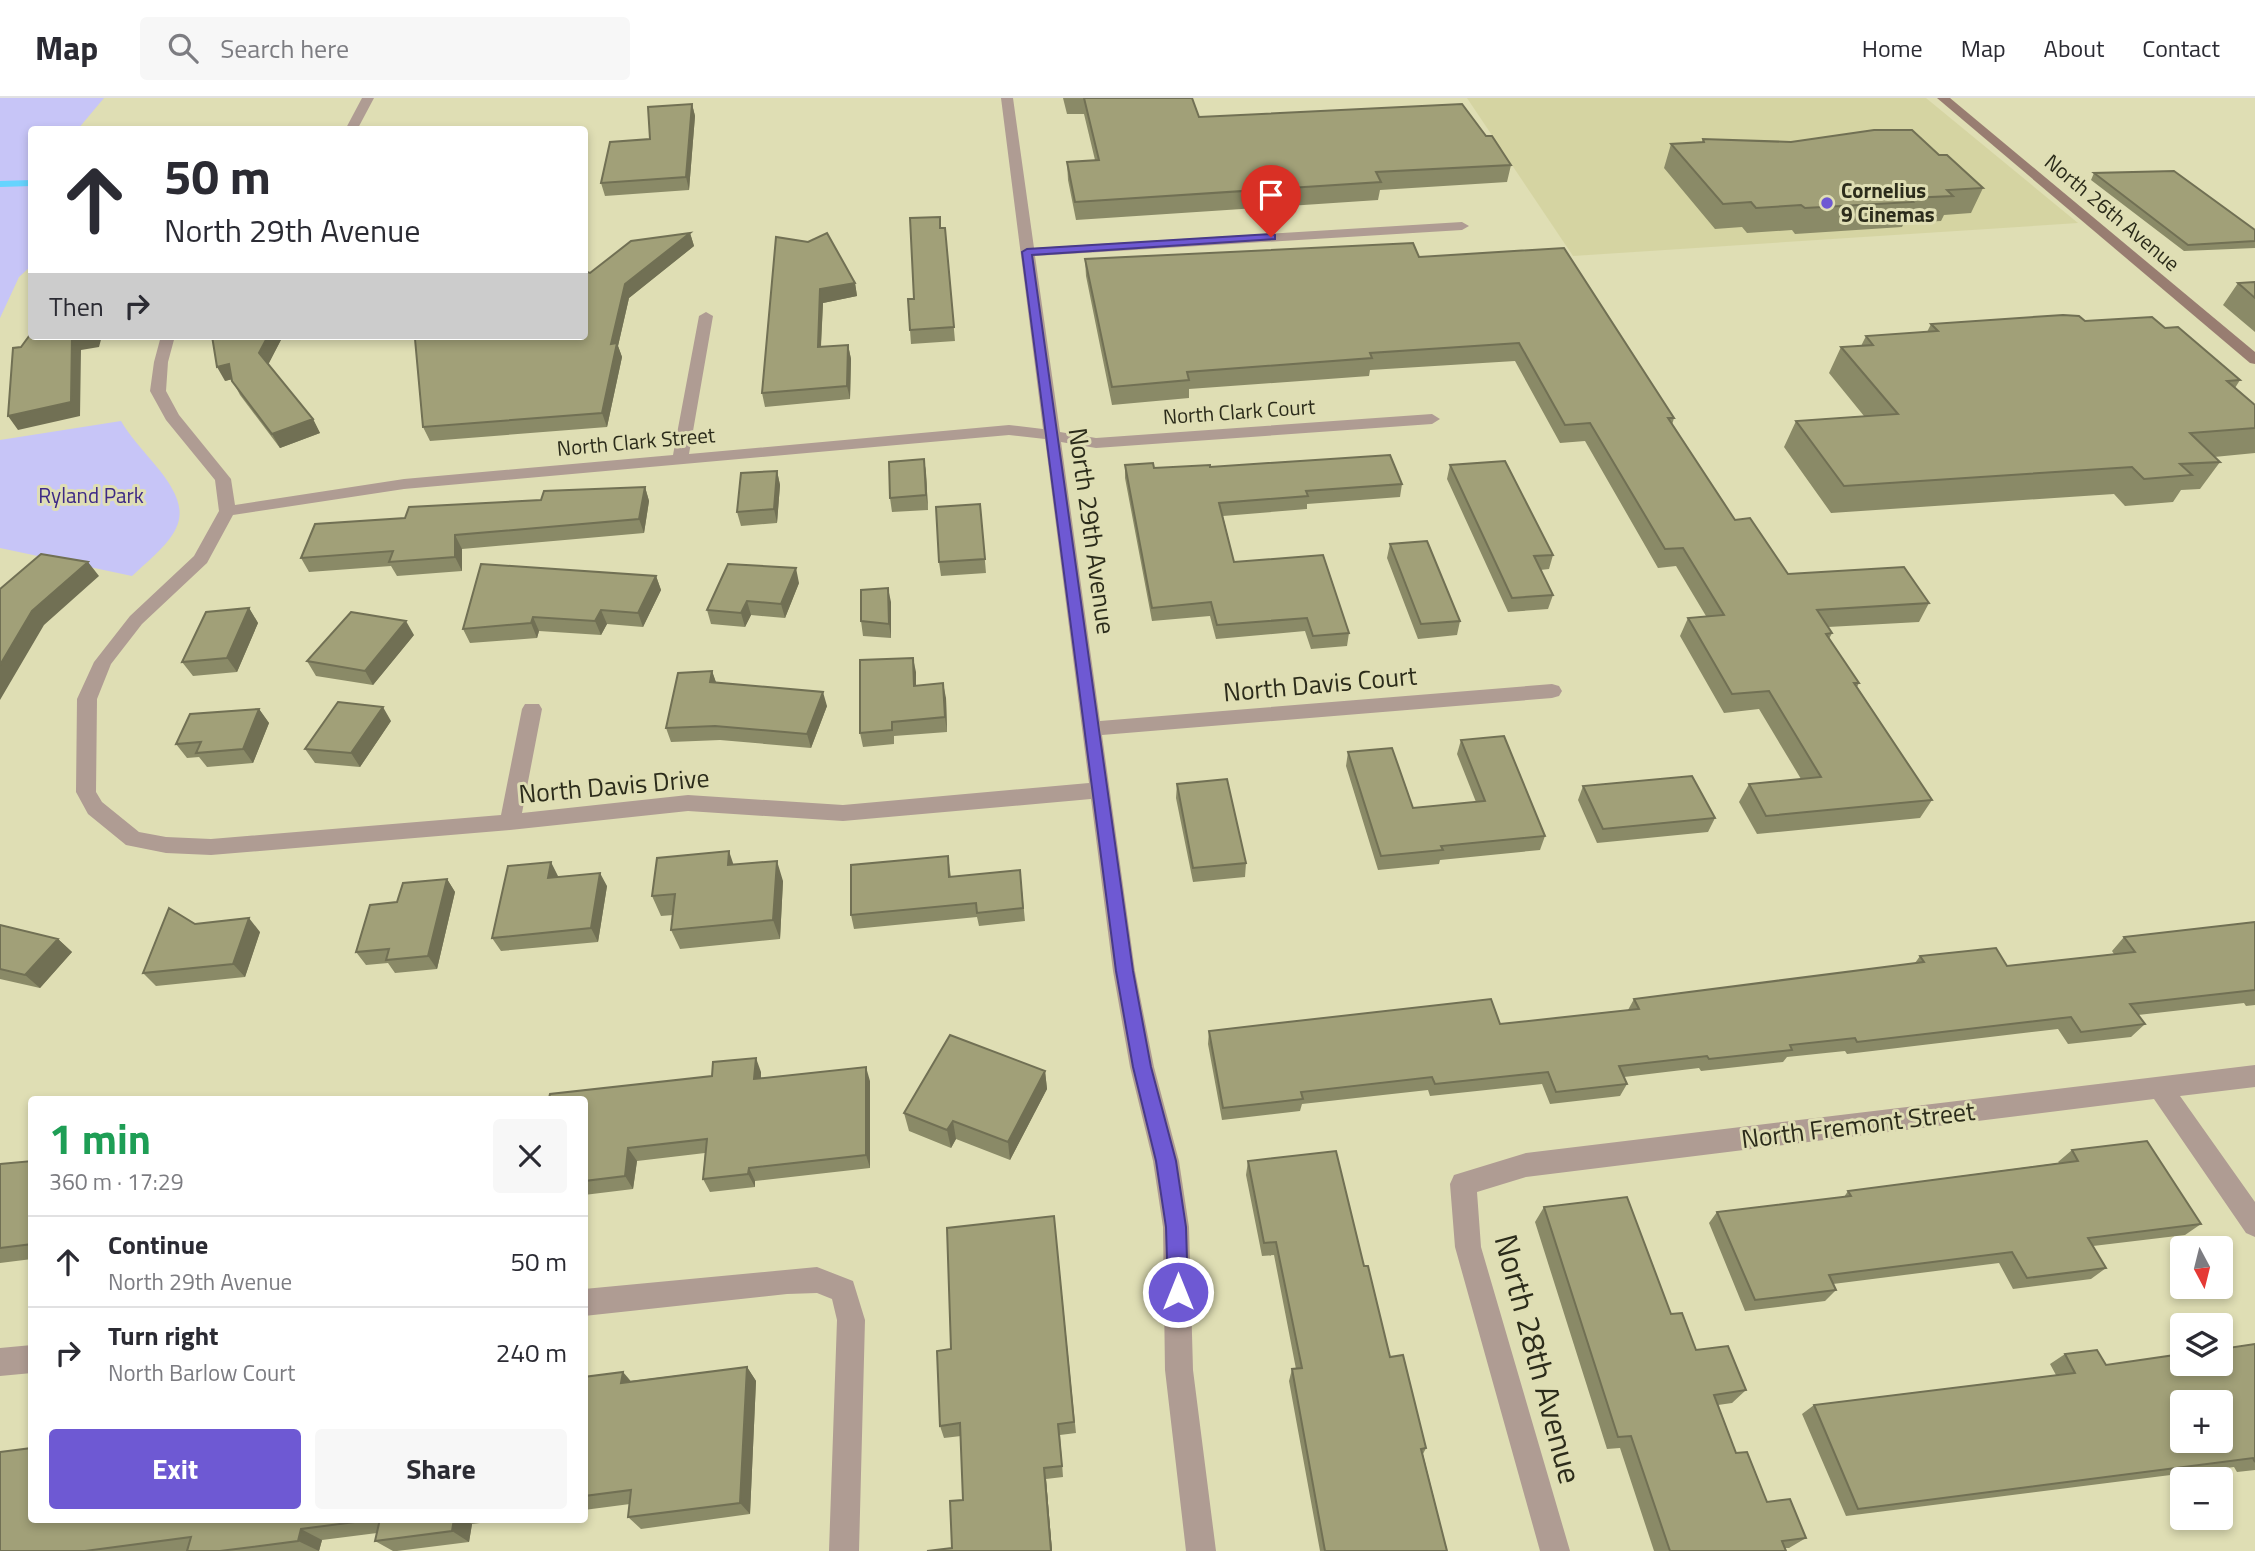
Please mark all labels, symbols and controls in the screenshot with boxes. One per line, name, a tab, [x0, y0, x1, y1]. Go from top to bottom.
search box	[140, 17, 630, 80]
text: Map	[35, 23, 98, 73]
icon: search	[164, 29, 202, 67]
text: Search here	[220, 29, 349, 68]
text: Home	[1862, 30, 1923, 66]
text: Map	[1961, 30, 2006, 66]
text: About	[2044, 30, 2104, 66]
text: Contact	[2142, 30, 2220, 66]
text: 50 m	[164, 138, 271, 213]
street label: North 26th Avenue	[2038, 146, 2187, 279]
icon: ahead	[49, 154, 140, 245]
pin	[1241, 165, 1301, 237]
place label: Cornelius 9 Cinemas	[1841, 174, 1935, 230]
icon: arrive	[1252, 176, 1290, 214]
marker: Cornelius 9 Cinemas	[1819, 195, 1835, 211]
text: North 29th Avenue	[164, 206, 420, 254]
text: Then	[49, 287, 104, 326]
icon: right	[118, 287, 156, 325]
street label: North Clark Court	[1162, 390, 1317, 432]
street label: North Clark Street	[556, 418, 717, 464]
street label: North 29th Avenue	[1059, 425, 1126, 637]
park label: Ryland Park	[38, 479, 144, 511]
street label: North Davis Court	[1222, 656, 1418, 711]
street label: North Davis Drive	[517, 758, 711, 813]
street label: North Fremont Street	[1739, 1091, 1977, 1158]
text: 1 min	[49, 1106, 151, 1170]
button: close	[493, 1119, 567, 1193]
text: 360 m · 17:29	[49, 1164, 184, 1199]
text: Continue	[108, 1225, 208, 1264]
street label: North 28th Avenue	[1483, 1229, 1595, 1489]
north arrow	[2170, 1236, 2233, 1298]
map controls	[2170, 1236, 2233, 1530]
text: 50 m	[510, 1242, 567, 1281]
icon: ahead	[49, 1243, 87, 1281]
position arrow	[1141, 1255, 1215, 1329]
text: North 29th Avenue	[108, 1264, 292, 1299]
button: layers	[2170, 1313, 2233, 1376]
text: Turn right	[108, 1316, 219, 1355]
text: 240 m	[496, 1333, 567, 1372]
icon: right	[49, 1334, 87, 1372]
text: North Barlow Court	[108, 1355, 295, 1390]
button: +	[2170, 1390, 2233, 1453]
button: Exit	[49, 1429, 301, 1509]
button: Share	[315, 1429, 567, 1509]
button: −	[2170, 1467, 2233, 1530]

